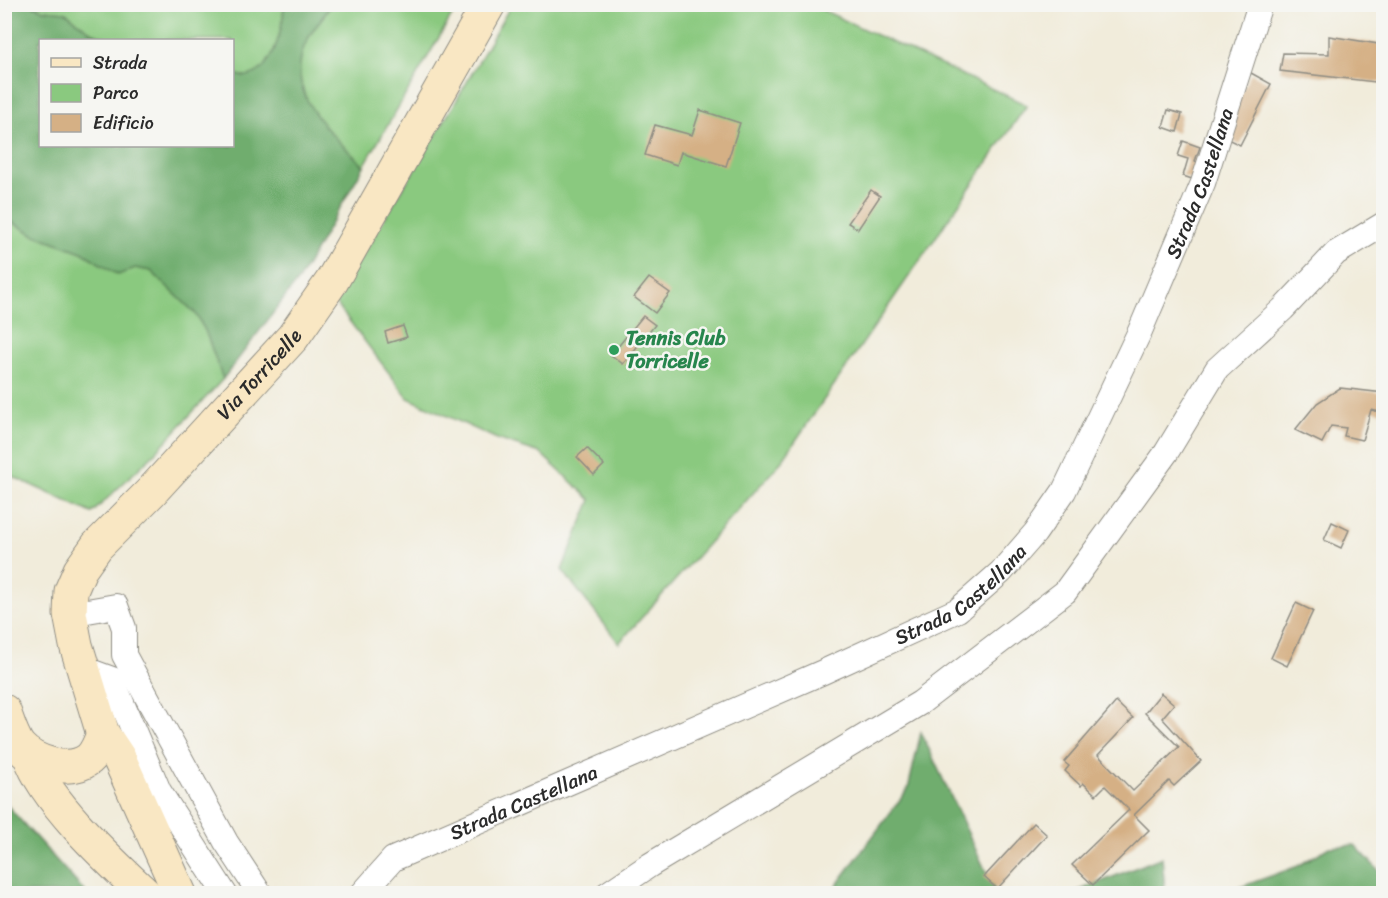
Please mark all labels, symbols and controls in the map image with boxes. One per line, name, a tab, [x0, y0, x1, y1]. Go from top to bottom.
legend	[39, 39, 234, 147]
text: Strada	[93, 47, 148, 79]
text: Parco	[93, 77, 138, 109]
street label: Strada Castellana	[1155, 104, 1243, 264]
text: Edificio	[93, 107, 154, 139]
street label: Via Torricelle	[207, 321, 312, 428]
place label: Tennis Club Torricelle	[626, 321, 726, 379]
marker: Tennis Club Torricelle	[607, 343, 621, 357]
street label: Strada Castellana	[889, 536, 1036, 654]
street label: Strada Castellana	[444, 755, 603, 850]

